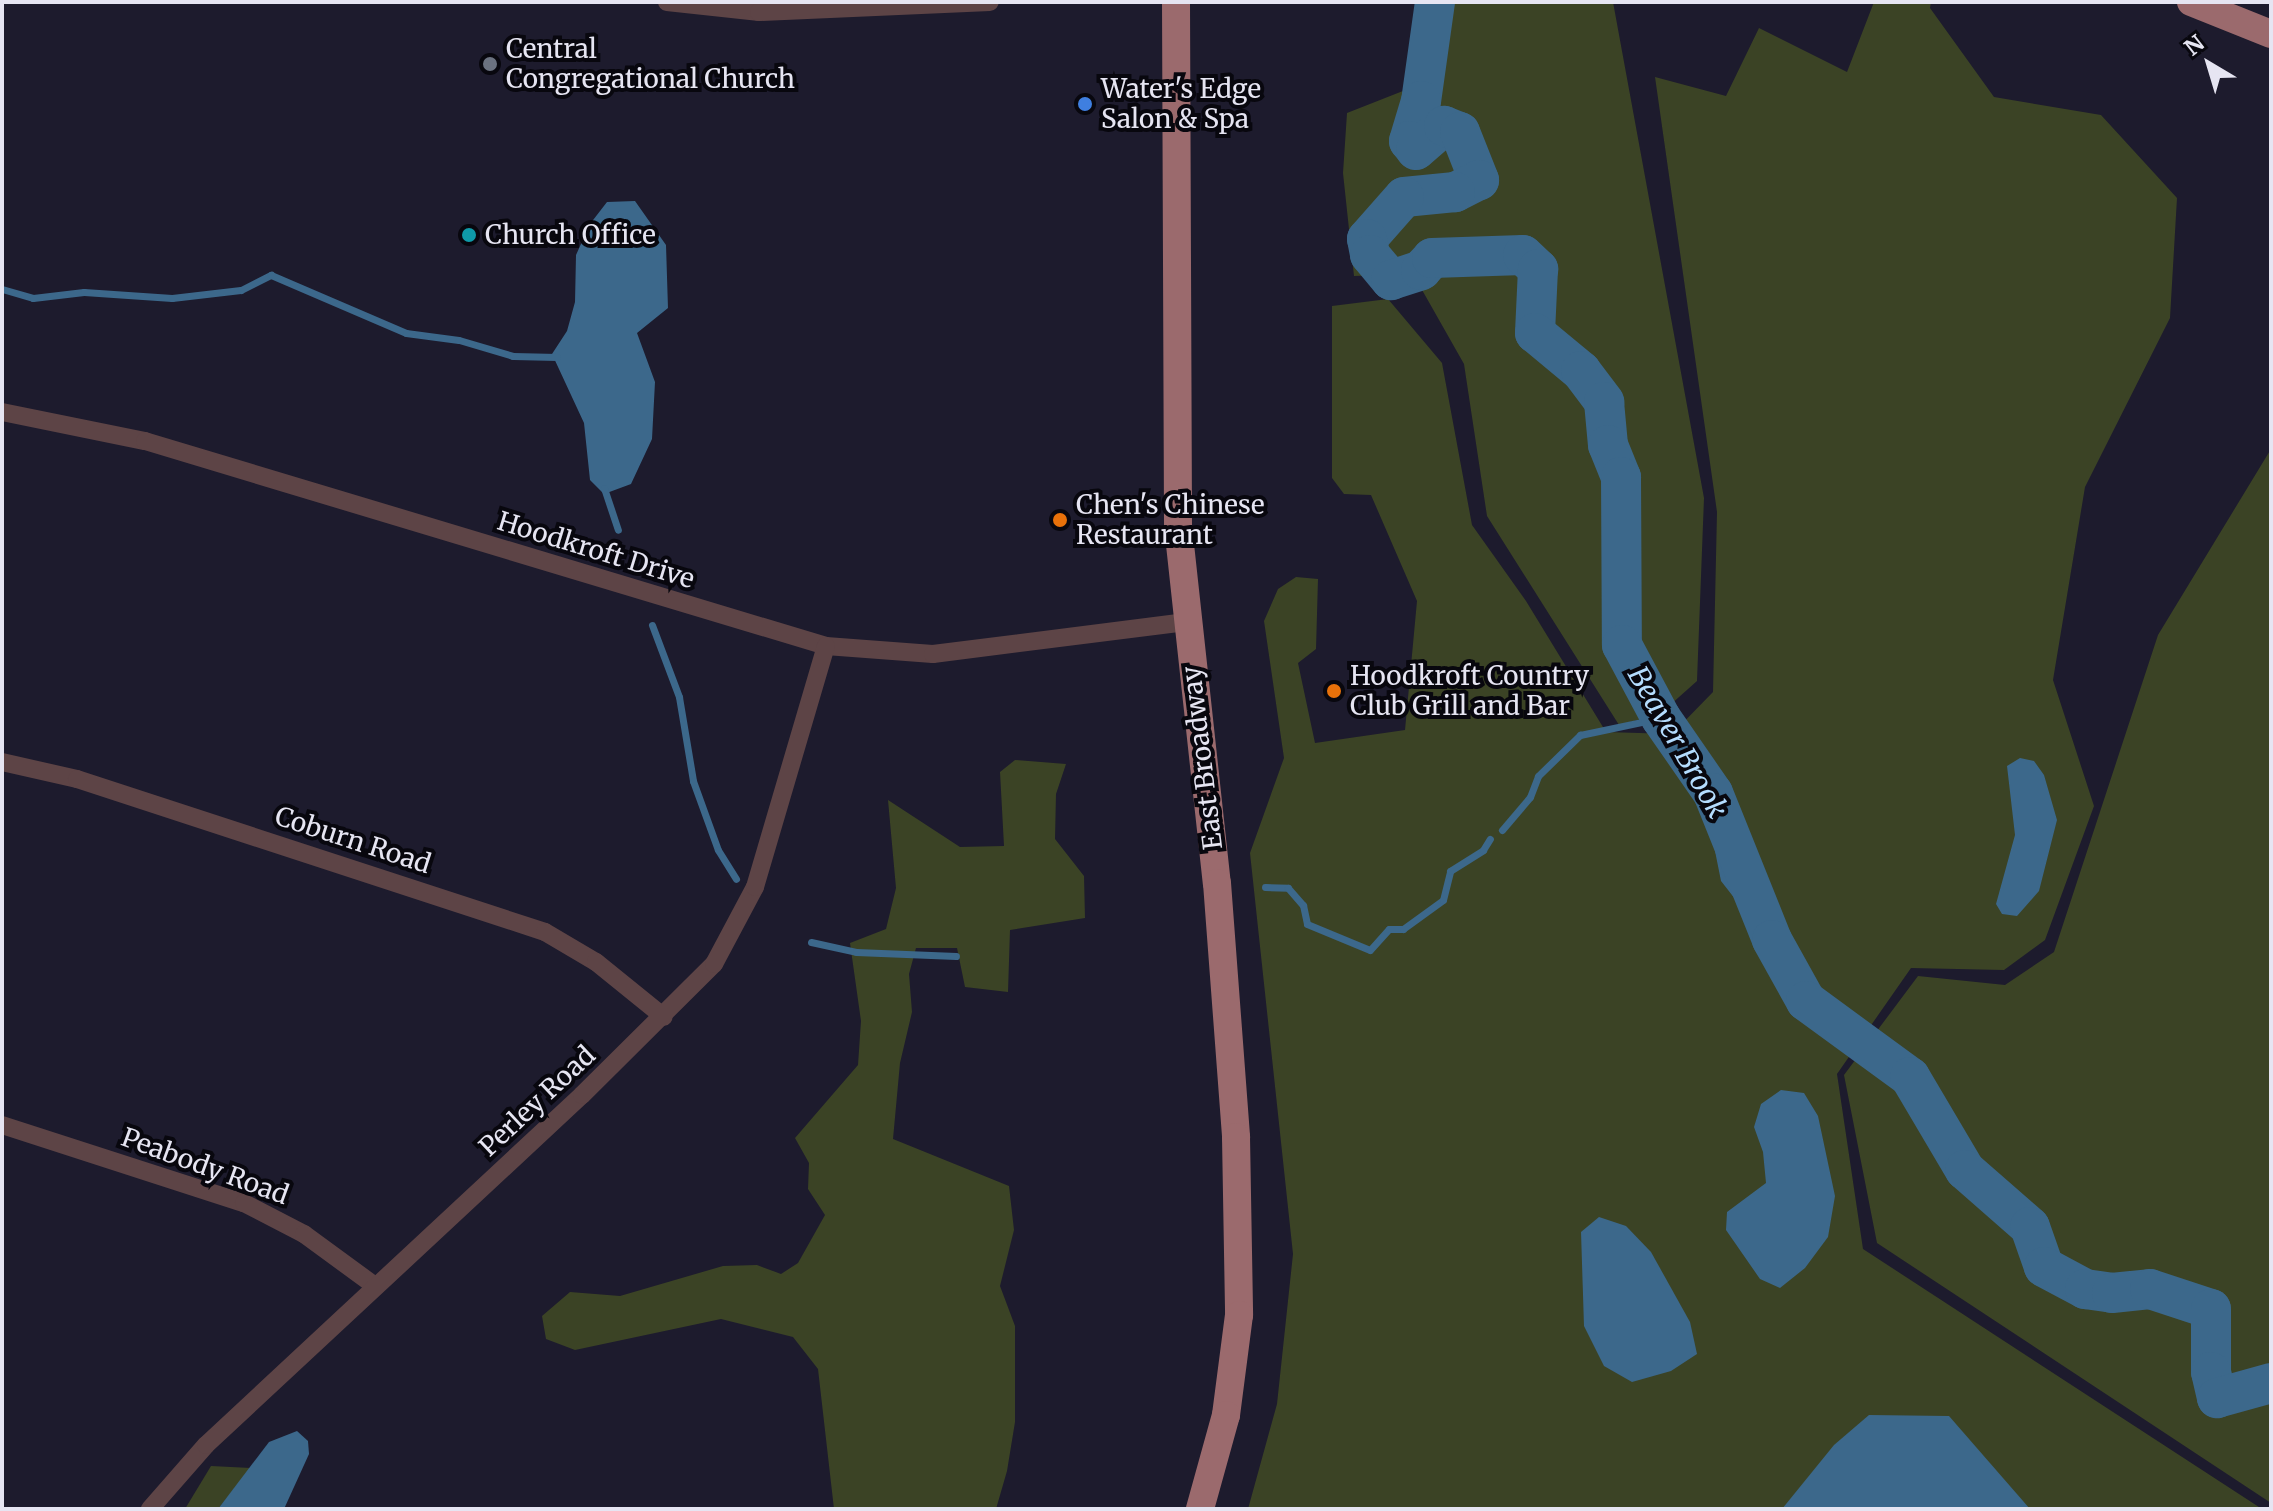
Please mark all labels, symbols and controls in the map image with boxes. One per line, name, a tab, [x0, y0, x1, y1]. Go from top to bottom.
north arrow	[2169, 24, 2249, 104]
text: N	[2179, 29, 2210, 61]
place label: Central Congregational Church	[506, 33, 795, 94]
marker: Central Congregational Church	[481, 55, 499, 73]
place label: Water's Edge Salon & Spa	[1101, 73, 1261, 134]
marker: Water's Edge Salon & Spa	[1076, 95, 1094, 113]
place label: Church Office	[485, 219, 656, 251]
marker: Church Office	[460, 226, 478, 244]
place label: Chen's Chinese Restaurant	[1076, 489, 1265, 550]
street label: Hoodkroft Drive	[494, 505, 698, 595]
marker: Chen's Chinese Restaurant	[1051, 511, 1069, 529]
place label: Hoodkroft Country Club Grill and Bar	[1350, 660, 1589, 722]
water label: Beaver Brook	[1621, 660, 1735, 824]
street label: East Broadway	[1175, 665, 1229, 851]
marker: Hoodkroft Country Club Grill and Bar	[1325, 682, 1343, 700]
street label: Coburn Road	[271, 800, 435, 880]
street label: Perley Road	[473, 1039, 601, 1163]
street label: Peabody Road	[117, 1121, 293, 1211]

